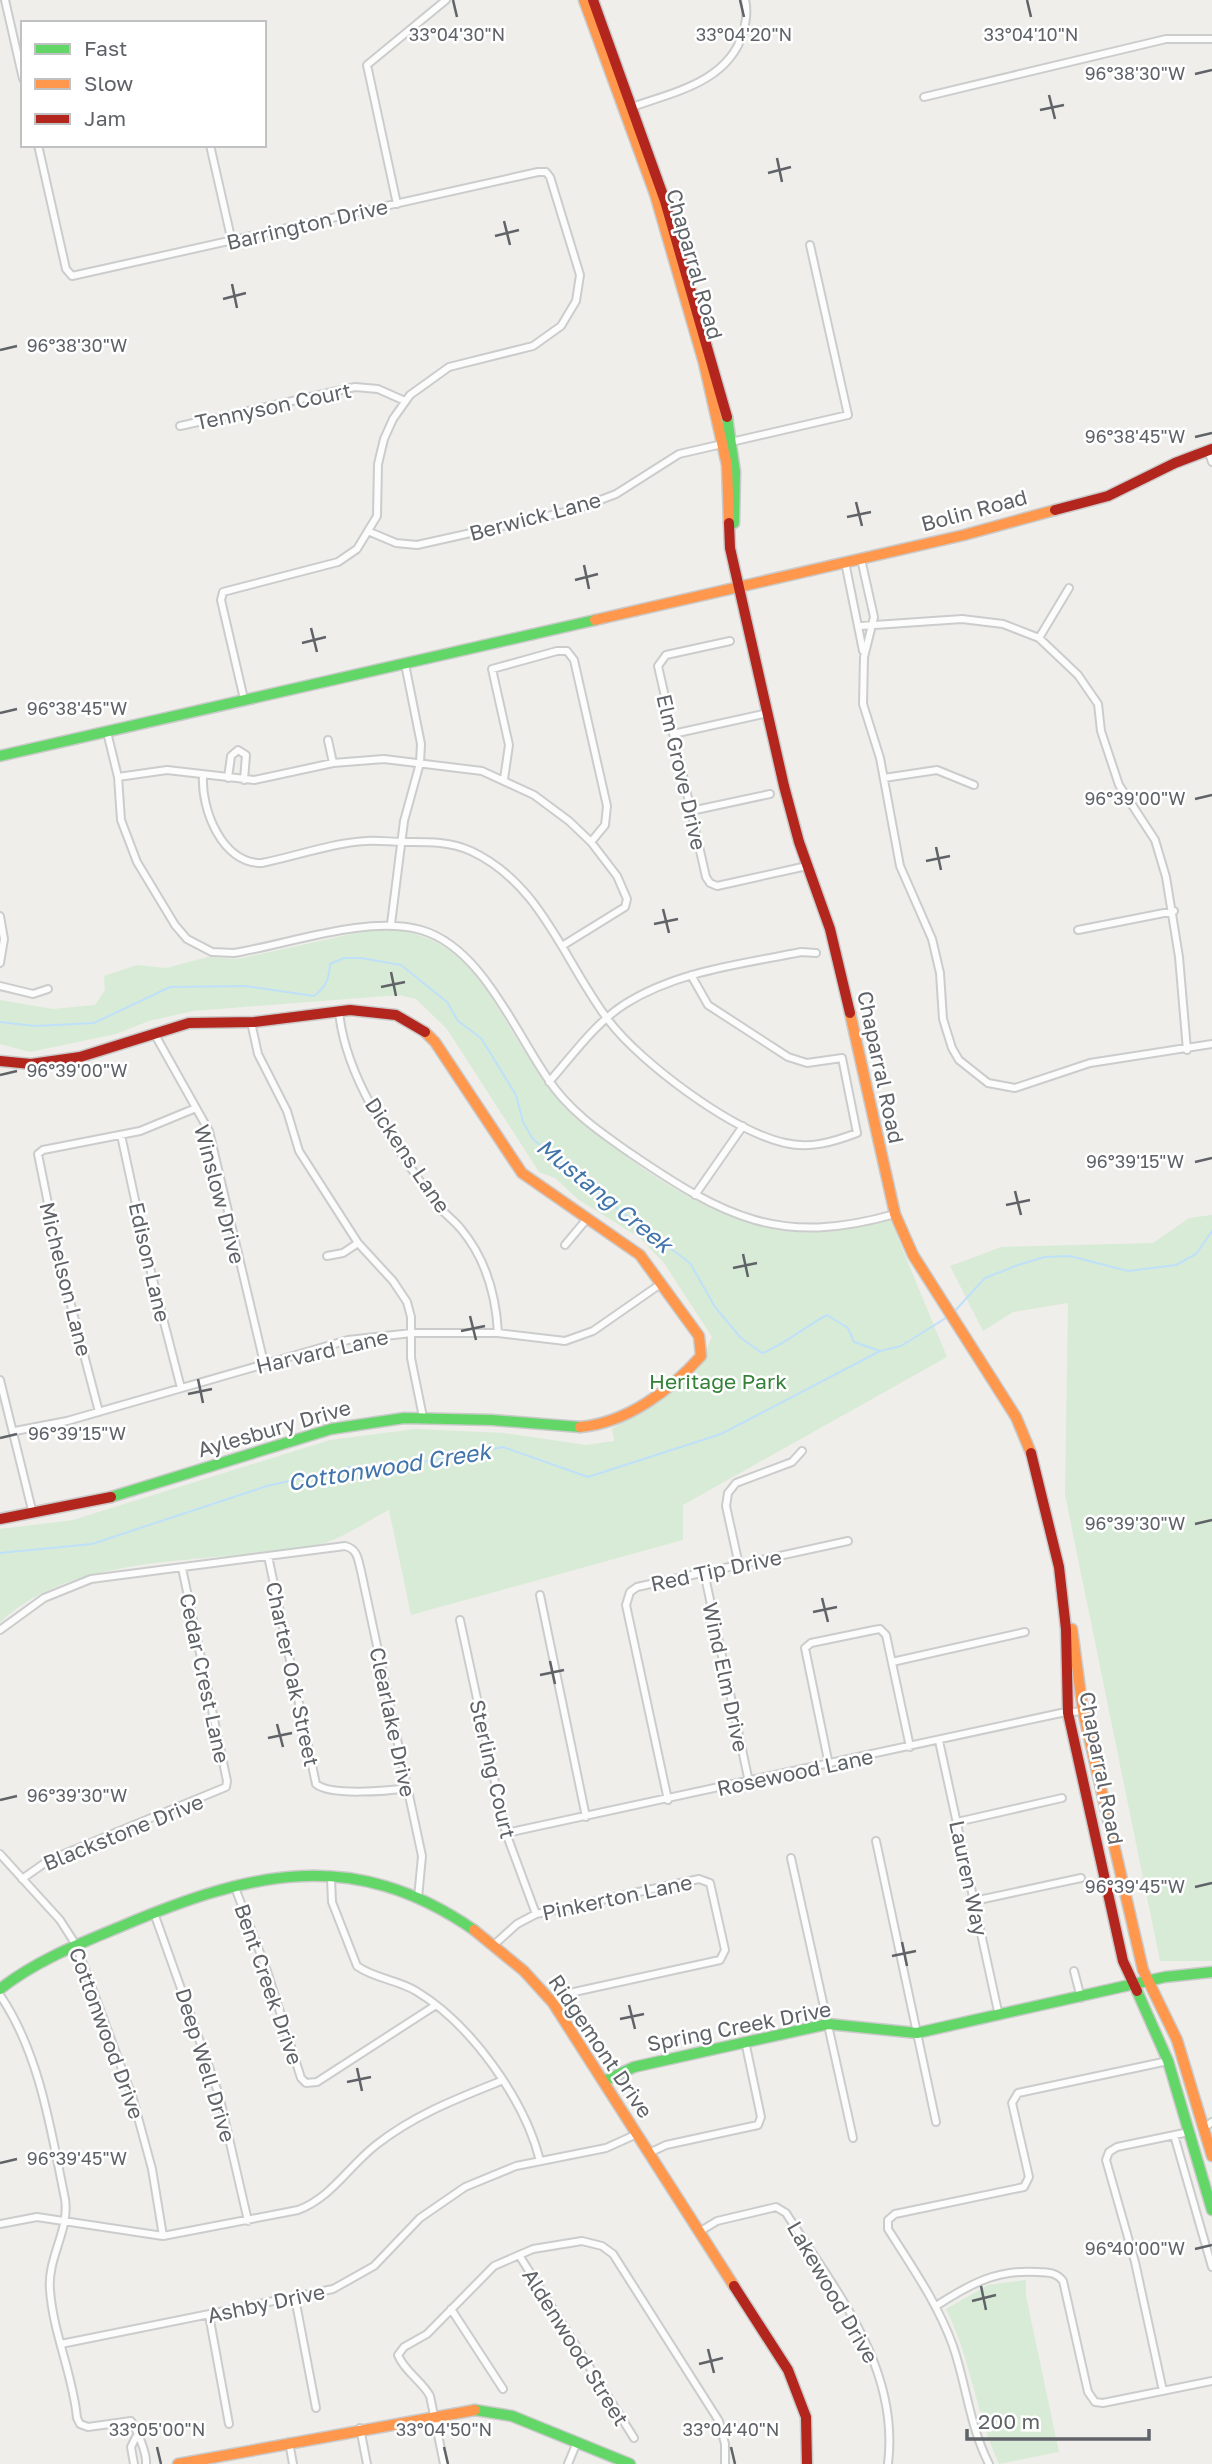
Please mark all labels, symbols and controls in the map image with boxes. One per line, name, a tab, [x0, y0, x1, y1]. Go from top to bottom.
legend	[21, 21, 266, 147]
text: 33°04'30"N	[409, 23, 505, 45]
text: 33°04'20"N	[696, 23, 792, 45]
text: 33°04'10"N	[984, 23, 1078, 45]
text: Fast	[84, 35, 127, 61]
text: 96°38'30"W	[1085, 62, 1185, 84]
text: Slow	[84, 70, 133, 96]
text: Jam	[84, 105, 126, 131]
street label: Chaparral Road	[661, 186, 729, 342]
street label: Barrington Drive	[224, 193, 390, 255]
text: 96°38'30"W	[27, 334, 127, 356]
street label: Tennyson Court	[193, 377, 353, 435]
text: 96°38'45"W	[1085, 425, 1185, 447]
street label: Bolin Road	[918, 483, 1030, 537]
street label: Berwick Lane	[466, 486, 604, 546]
street label: Elm Grove Drive	[651, 692, 713, 852]
text: 96°38'45"W	[27, 697, 127, 719]
text: 96°39'00"W	[1084, 787, 1186, 809]
street label: Chaparral Road	[852, 988, 910, 1146]
text: 96°39'00"W	[26, 1059, 128, 1081]
street label: Dickens Lane	[360, 1092, 456, 1218]
street label: Winslow Drive	[189, 1122, 251, 1266]
water label: Mustang Creek	[532, 1132, 680, 1259]
text: 96°39'15"W	[1086, 1150, 1184, 1172]
street label: Michelson Lane	[34, 1199, 98, 1359]
street label: Edison Lane	[124, 1200, 176, 1324]
street label: Harvard Lane	[253, 1323, 391, 1379]
park label: Heritage Park	[649, 1368, 787, 1394]
street label: Aylesbury Drive	[195, 1394, 353, 1462]
text: 96°39'15"W	[28, 1422, 126, 1444]
water label: Cottonwood Creek	[285, 1436, 495, 1496]
text: 96°39'30"W	[1085, 1512, 1185, 1534]
street label: Red Tip Drive	[648, 1543, 784, 1597]
street label: Charter Oak Street	[261, 1579, 325, 1769]
street label: Cedar Crest Lane	[174, 1591, 236, 1765]
street label: Wind Elm Drive	[697, 1600, 755, 1754]
street label: Clearlake Drive	[364, 1645, 422, 1799]
street label: Chaparral Road	[1074, 1689, 1130, 1847]
street label: Sterling Court	[464, 1697, 522, 1841]
street label: Rosewood Lane	[714, 1743, 876, 1801]
text: 96°39'30"W	[27, 1784, 127, 1806]
street label: Blackstone Drive	[39, 1788, 207, 1876]
street label: Lauren Way	[944, 1818, 994, 1938]
street label: Pinkerton Lane	[540, 1868, 694, 1926]
text: 96°39'45"W	[1085, 1875, 1185, 1897]
street label: Bent Creek Drive	[229, 1900, 309, 2068]
street label: Cottonwood Drive	[64, 1944, 150, 2122]
street label: Ridgemont Drive	[543, 1969, 659, 2123]
street label: Deep Well Drive	[170, 1985, 242, 2145]
street label: Spring Creek Drive	[645, 1995, 833, 2057]
text: 96°39'45"W	[27, 2147, 127, 2169]
street label: Lakewood Drive	[782, 2216, 884, 2368]
text: 96°40'00"W	[1085, 2237, 1185, 2259]
street label: Aldenwood Street	[517, 2264, 635, 2430]
street label: Ashby Drive	[205, 2278, 327, 2328]
scale bar	[967, 2398, 1149, 2442]
text: 200 m	[978, 2408, 1040, 2434]
text: 33°05'00"N	[109, 2418, 205, 2440]
text: 33°04'50"N	[396, 2418, 492, 2440]
text: 33°04'40"N	[682, 2418, 780, 2440]

